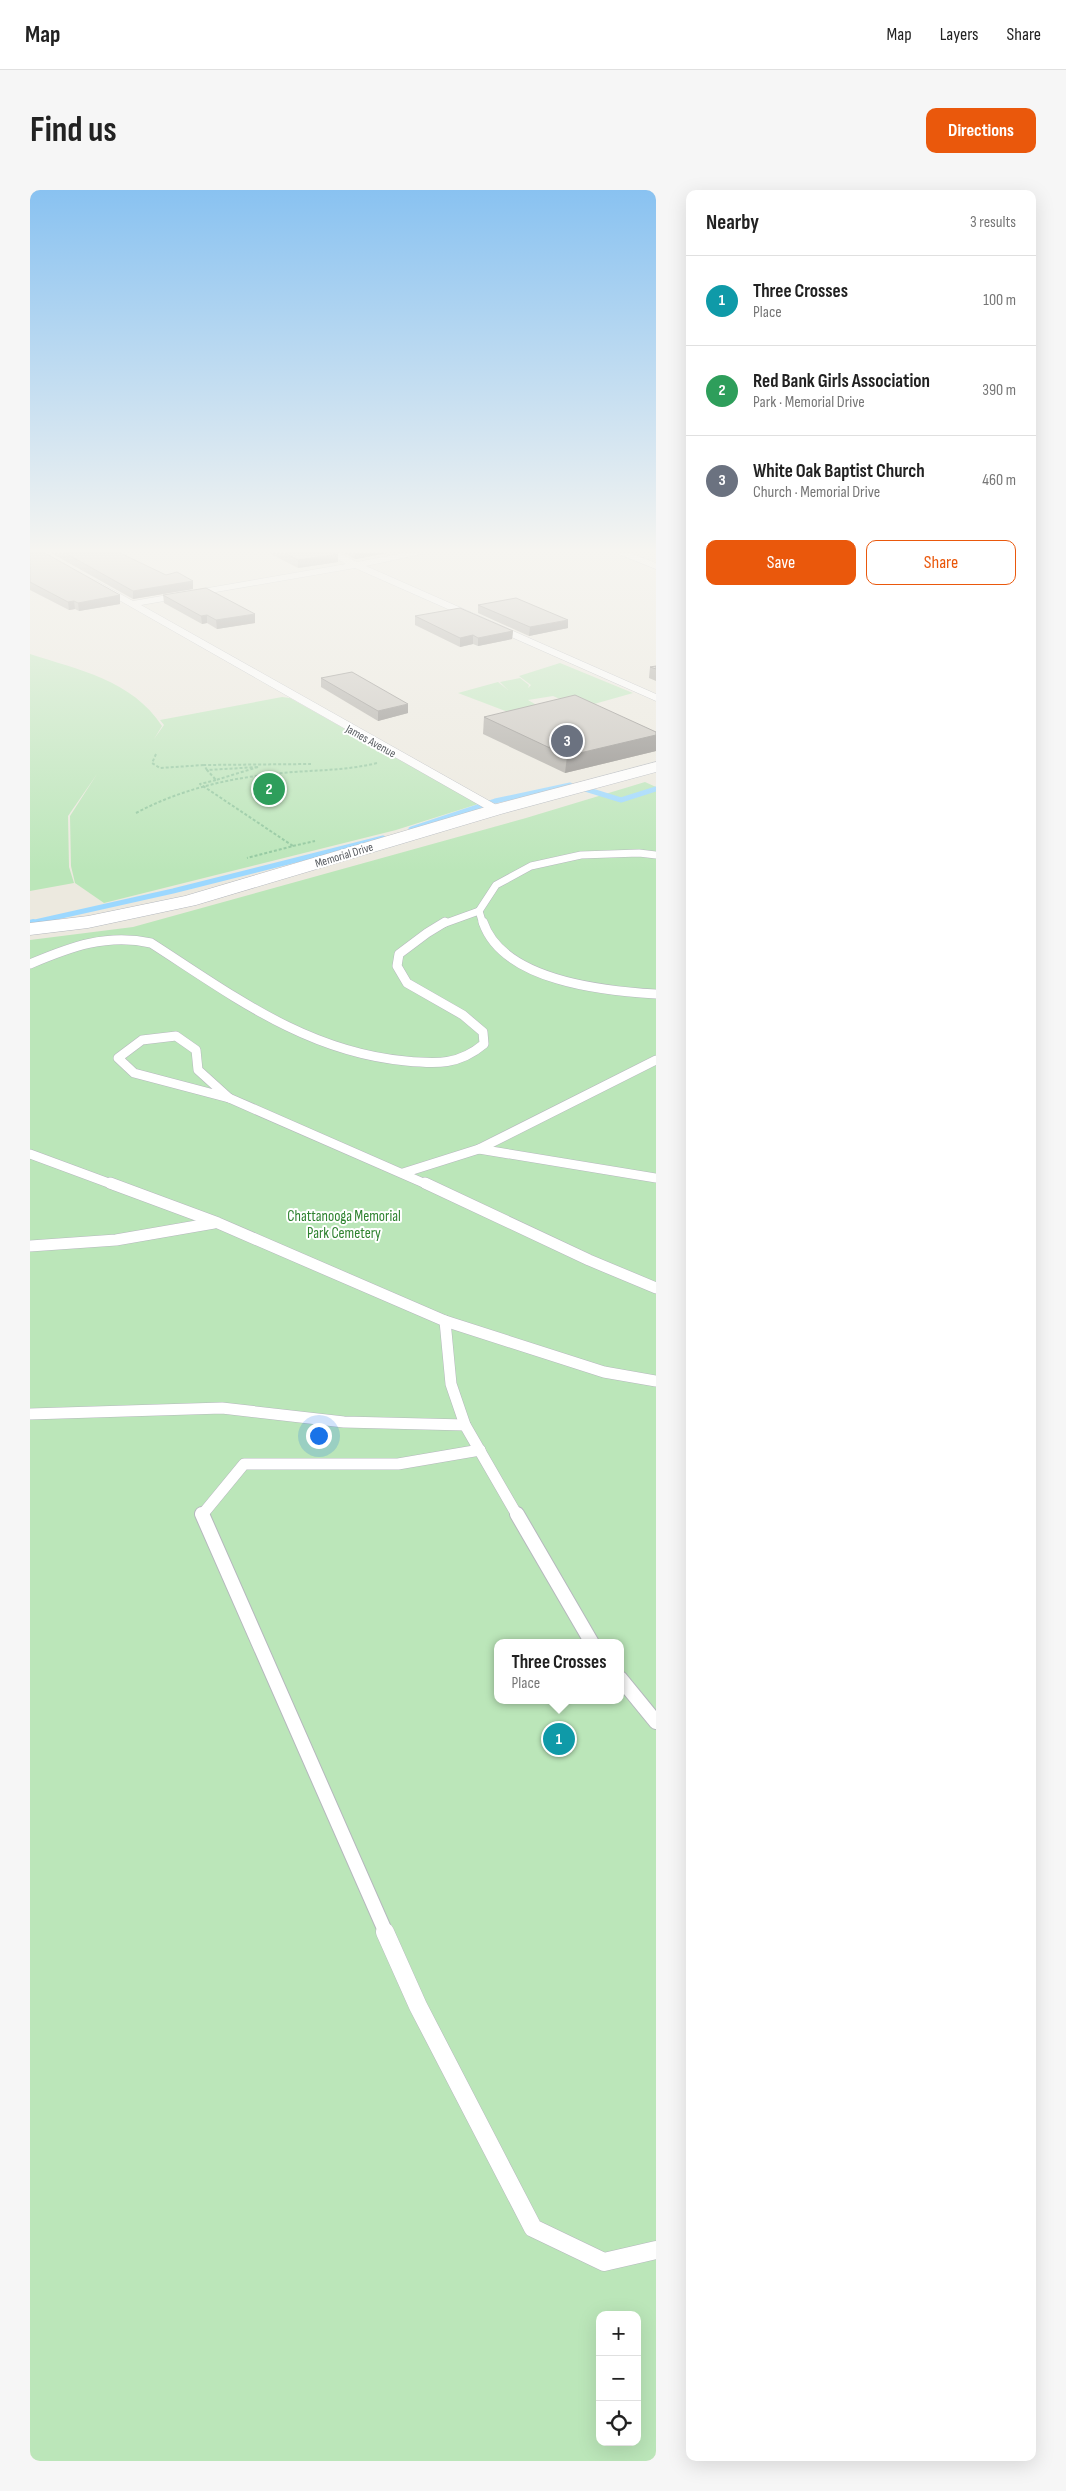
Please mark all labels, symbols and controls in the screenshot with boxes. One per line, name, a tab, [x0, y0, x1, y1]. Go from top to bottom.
text: Map	[25, 20, 60, 49]
text: Map	[887, 24, 912, 45]
text: Layers	[940, 24, 979, 45]
text: Share	[1007, 24, 1041, 45]
button: Directions	[926, 108, 1036, 153]
text: Find us	[30, 109, 117, 152]
text: Nearby	[706, 210, 759, 235]
text: 3 results	[970, 213, 1016, 232]
text: Three Crosses	[753, 280, 848, 303]
text: 1	[719, 291, 725, 310]
text: 100 m	[983, 291, 1016, 310]
text: Place	[753, 303, 782, 322]
text: Red Bank Girls Association	[753, 370, 930, 393]
text: 2	[718, 381, 726, 400]
text: 390 m	[982, 381, 1016, 400]
text: Park · Memorial Drive	[753, 393, 865, 412]
text: White Oak Baptist Church	[753, 460, 925, 483]
text: 3	[718, 471, 726, 490]
text: 460 m	[982, 471, 1016, 490]
text: Church · Memorial Drive	[753, 483, 880, 502]
button: Save	[706, 540, 856, 585]
button: Share	[866, 540, 1016, 585]
street label: James Avenue	[342, 721, 399, 761]
pin: 3	[551, 722, 583, 760]
pin: 2	[253, 770, 285, 808]
street label: Memorial Drive	[313, 839, 375, 871]
park label: Chattanooga Memorial Park Cemetery	[287, 1207, 401, 1243]
your location	[306, 1423, 332, 1449]
popup	[494, 1639, 624, 1704]
text: Three Crosses	[512, 1651, 606, 1674]
text: Place	[512, 1674, 540, 1693]
pin: 1	[543, 1720, 575, 1758]
map controls	[596, 2311, 641, 2446]
button: +	[596, 2311, 641, 2356]
button: −	[596, 2356, 641, 2401]
button: locate	[596, 2401, 641, 2446]

